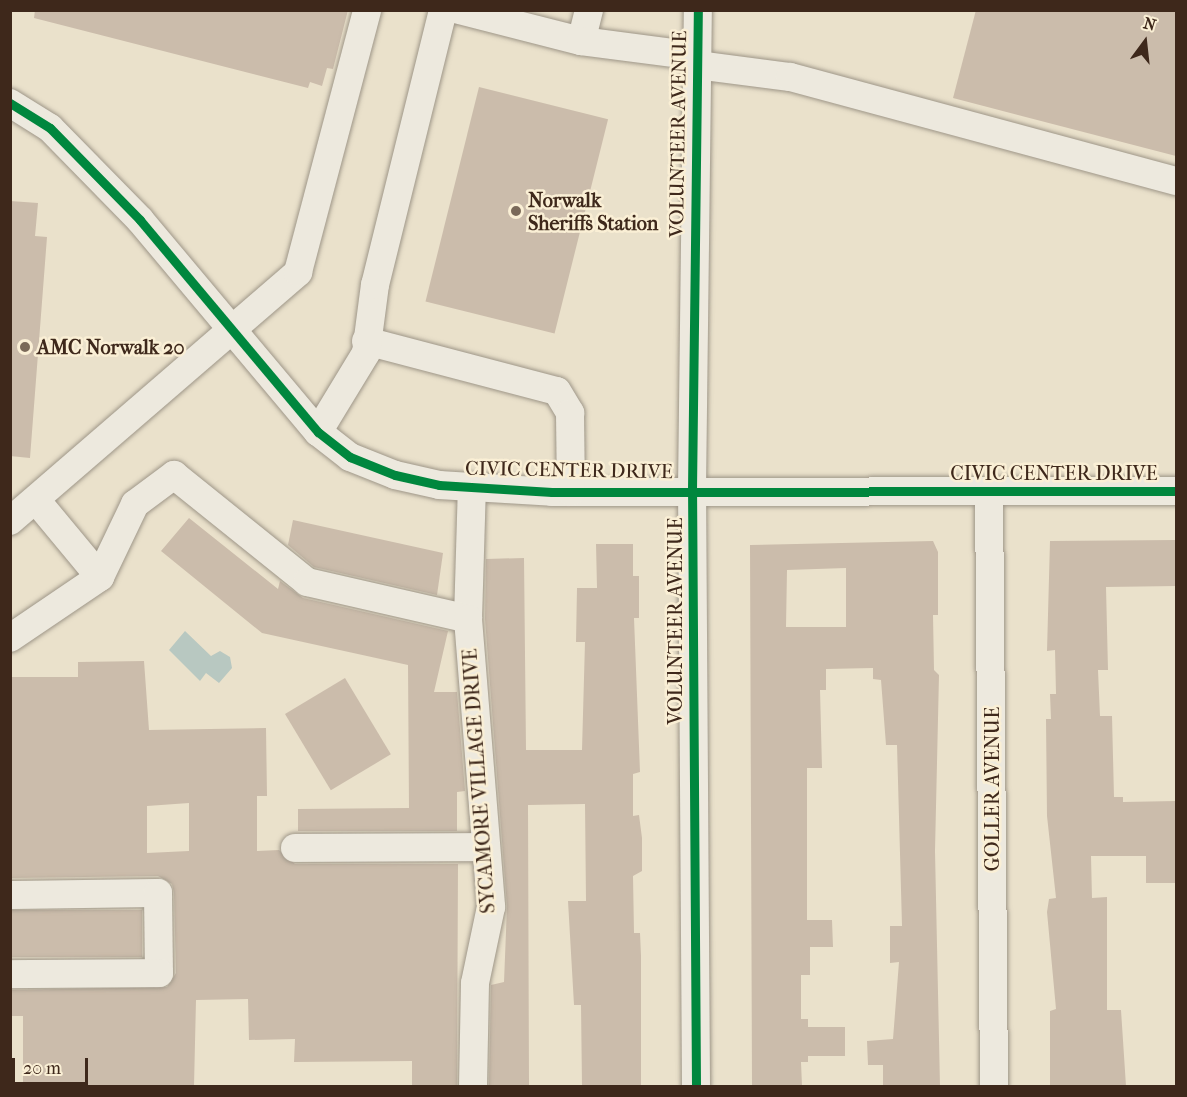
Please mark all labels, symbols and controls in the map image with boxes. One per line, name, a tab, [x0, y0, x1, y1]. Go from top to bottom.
north arrow	[1115, 12, 1175, 72]
text: N	[1141, 13, 1158, 35]
street label: VOLUNTEER AVENUE	[664, 30, 692, 238]
place label: Norwalk Sheriffs Station	[528, 188, 658, 235]
marker: Norwalk Sheriffs Station	[509, 204, 523, 218]
place label: AMC Norwalk 20	[37, 335, 185, 359]
marker: AMC Norwalk 20	[18, 340, 32, 354]
street label: CIVIC CENTER DRIVE	[465, 456, 673, 484]
street label: CIVIC CENTER DRIVE	[950, 461, 1158, 485]
street label: VOLUNTEER AVENUE	[663, 517, 687, 725]
street label: SYCAMORE VILLAGE DRIVE	[458, 648, 500, 914]
street label: GOLLER AVENUE	[980, 707, 1004, 871]
scale bar	[15, 1046, 92, 1084]
text: 20 m	[23, 1058, 61, 1079]

